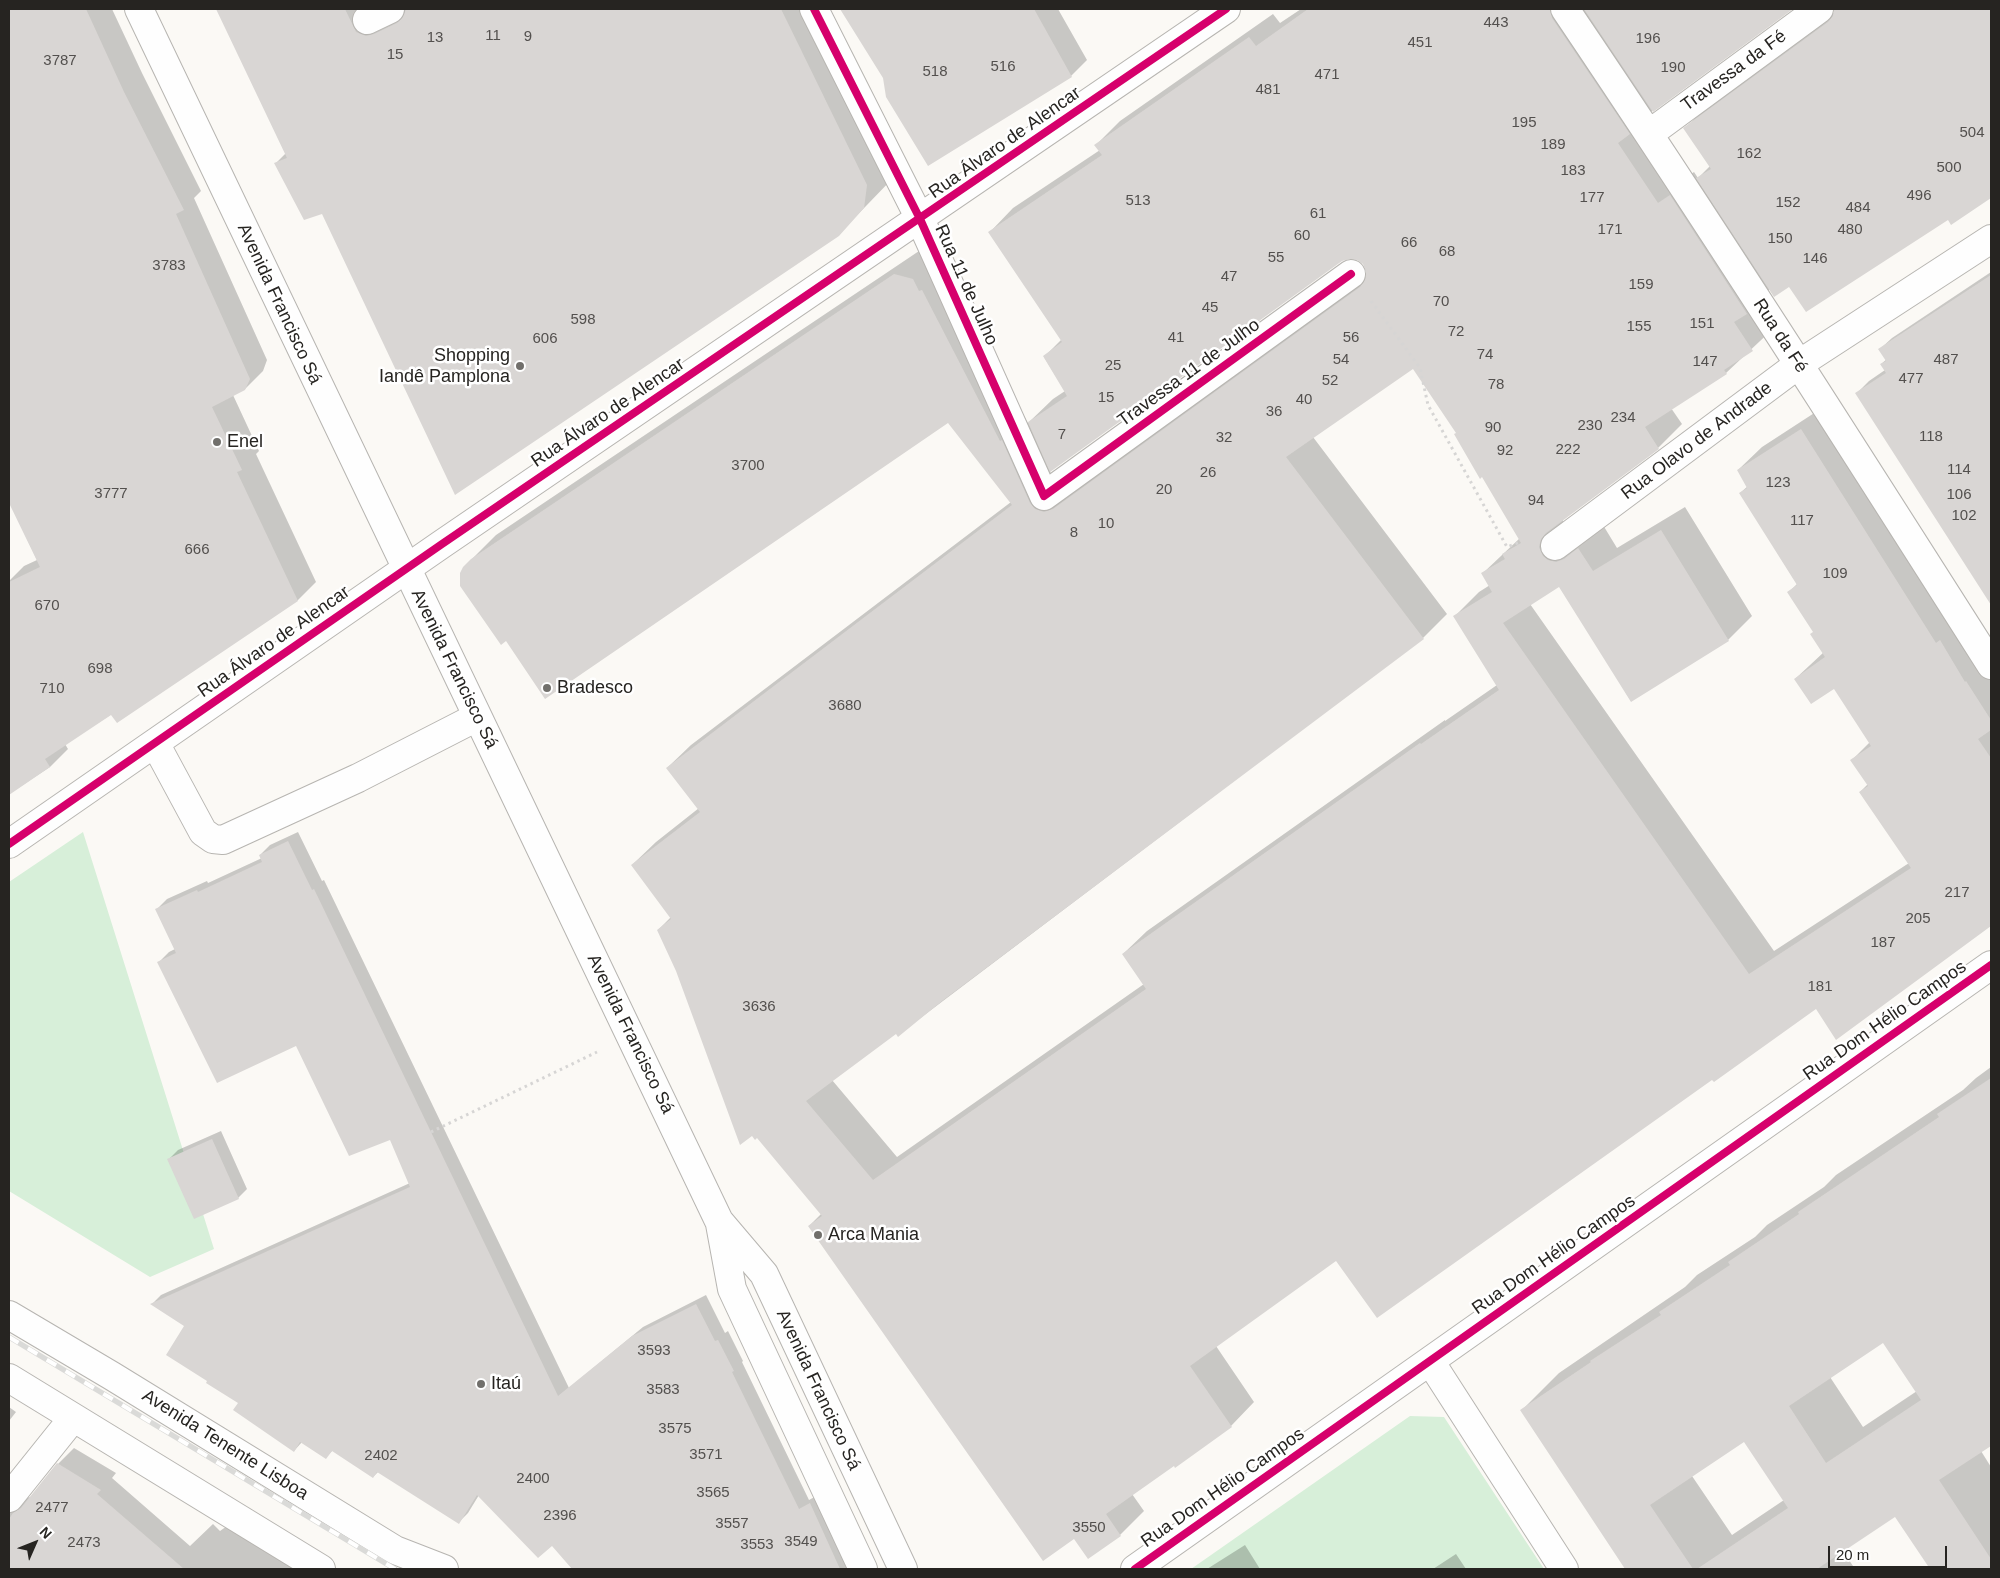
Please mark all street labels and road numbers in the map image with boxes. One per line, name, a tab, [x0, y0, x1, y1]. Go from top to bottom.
street label: Travessa da Fé	[1677, 26, 1791, 116]
street label: Rua Álvaro de Alencar	[925, 83, 1085, 203]
street label: Avenida Francisco Sá	[232, 220, 326, 388]
street label: Rua 11 de Julho	[930, 221, 1002, 349]
street label: Rua da Fé	[1748, 295, 1812, 377]
street label: Travessa 11 de Julho	[1114, 314, 1264, 432]
street label: Rua Álvaro de Alencar	[527, 354, 689, 472]
street label: Rua Olavo de Andrade	[1617, 377, 1777, 505]
street label: Rua Álvaro de Alencar	[194, 582, 354, 702]
street label: Avenida Francisco Sá	[406, 586, 502, 752]
street label: Avenida Francisco Sá	[582, 951, 678, 1117]
street label: Rua Dom Hélio Campos	[1799, 956, 1971, 1086]
street label: Rua Dom Hélio Campos	[1468, 1190, 1640, 1320]
street label: Avenida Francisco Sá	[771, 1306, 865, 1474]
street label: Avenida Tenente Lisboa	[138, 1385, 312, 1505]
street label: Rua Dom Hélio Campos	[1137, 1423, 1309, 1553]

